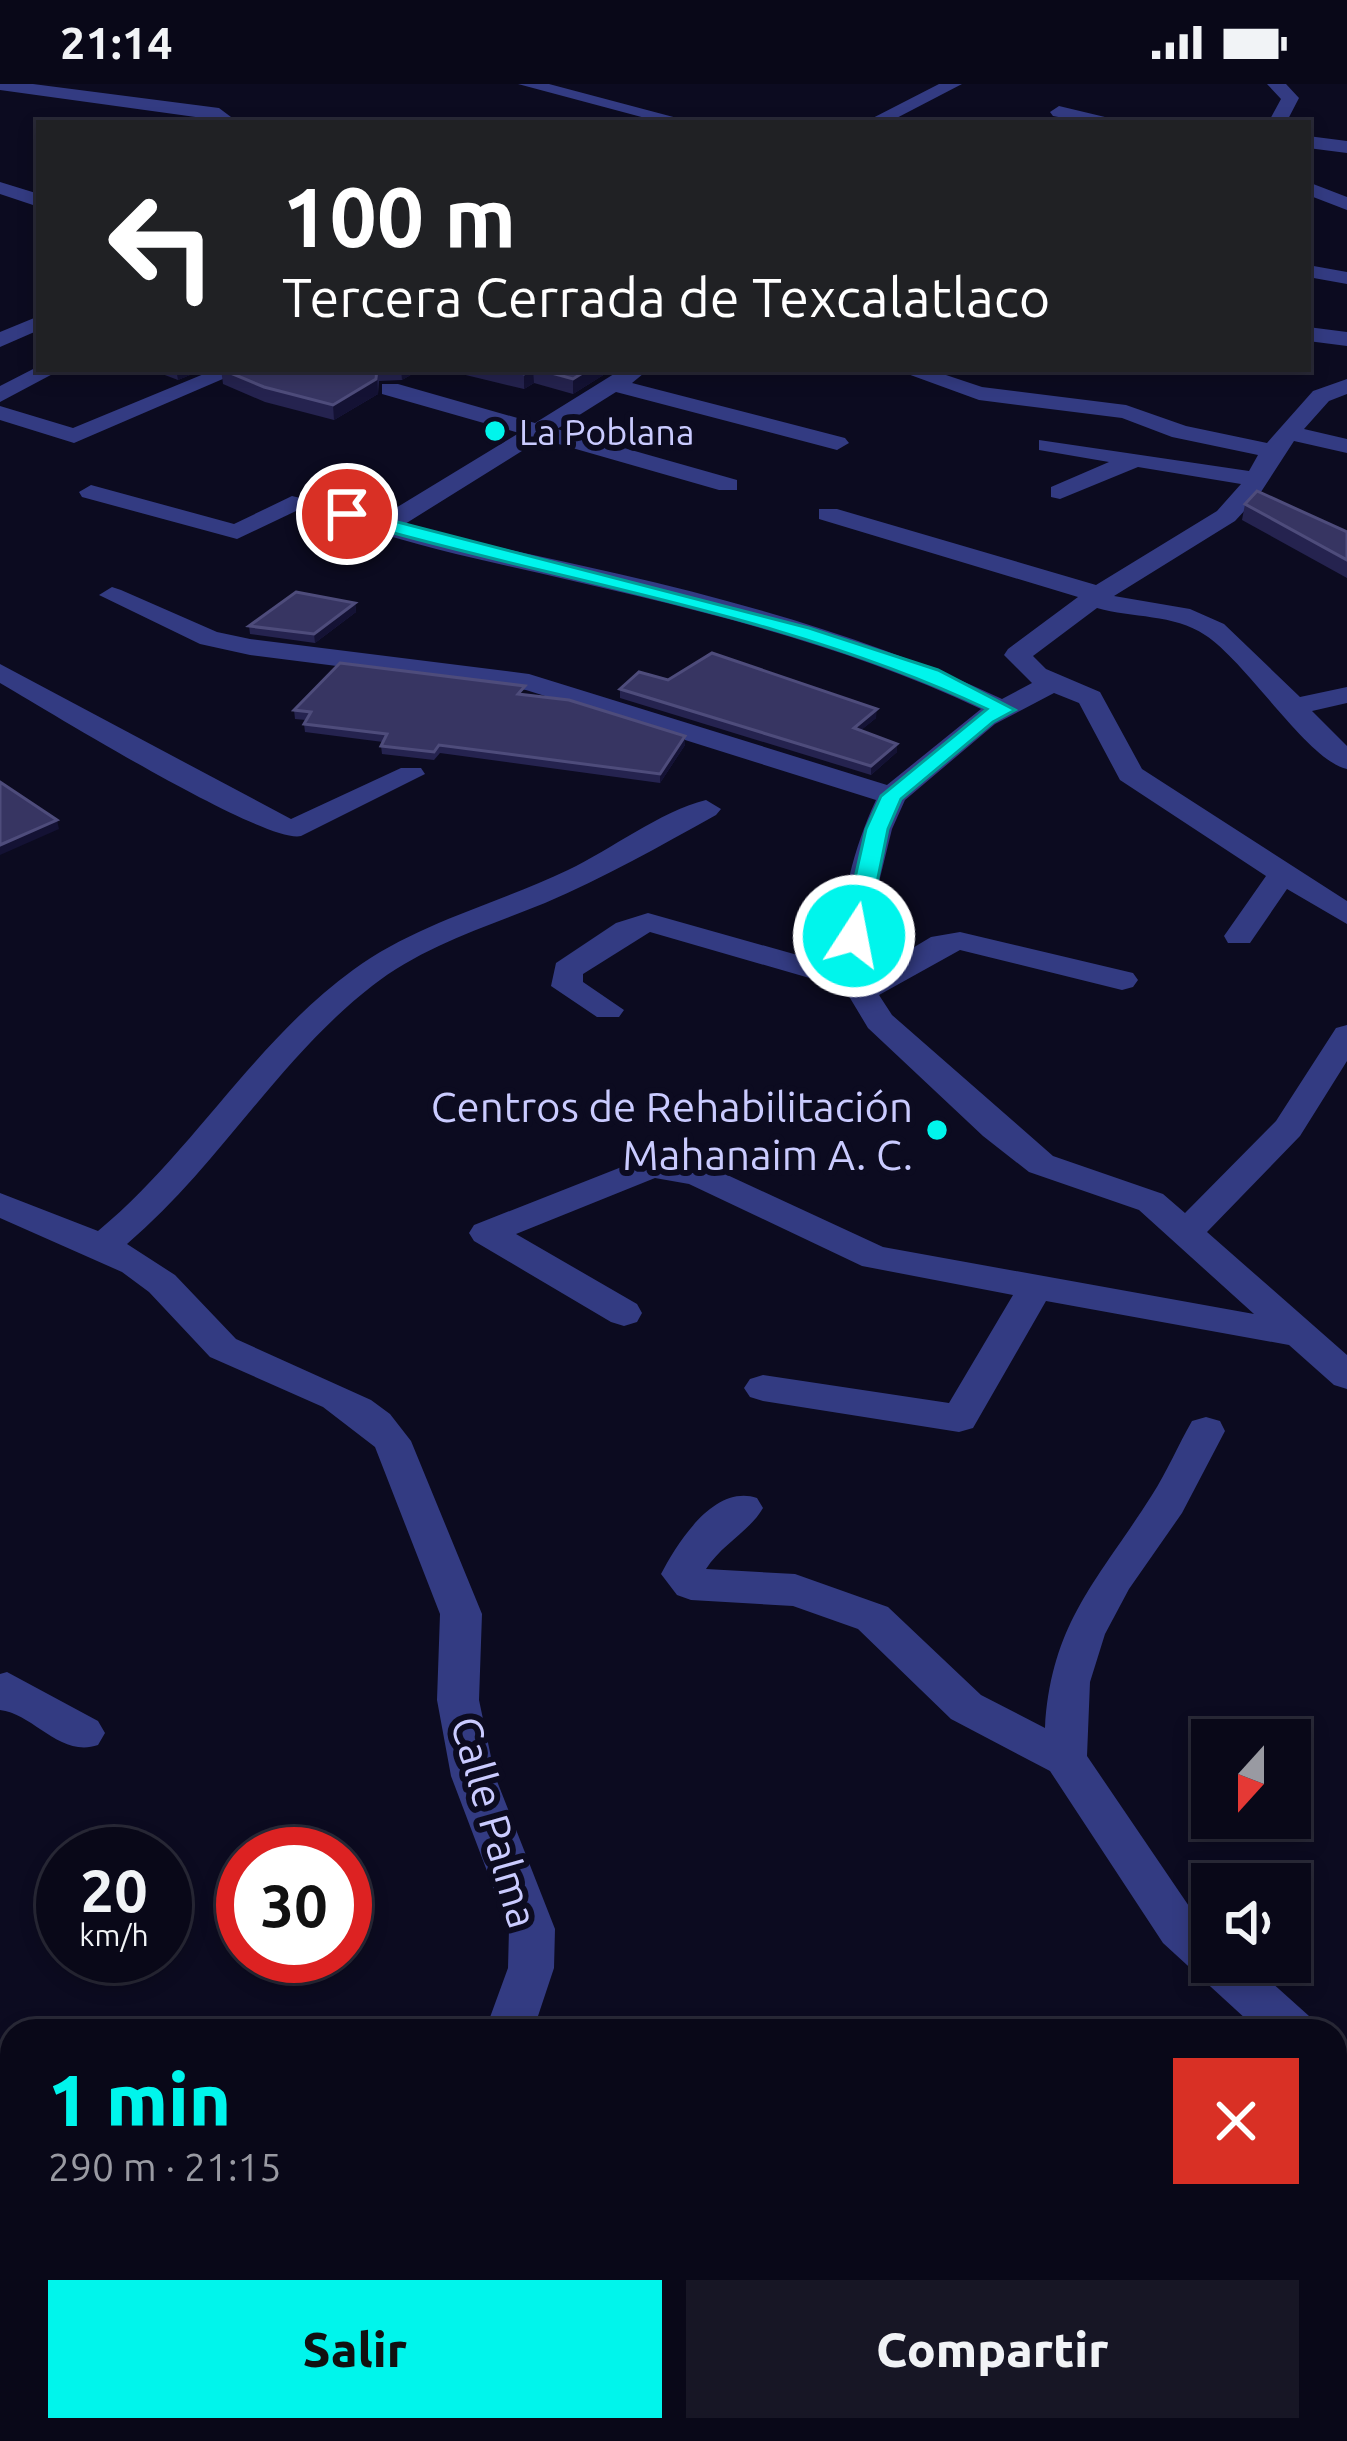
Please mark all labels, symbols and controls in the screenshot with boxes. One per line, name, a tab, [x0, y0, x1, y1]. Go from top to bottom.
text: 21:14	[60, 17, 173, 68]
icon: left	[84, 168, 240, 324]
text: 100 m	[282, 169, 516, 263]
text: Tercera Cerrada de Texcalatlaco	[282, 267, 1050, 327]
place label: La Poblana	[519, 411, 694, 452]
marker: La Poblana	[482, 418, 508, 444]
pin	[296, 463, 398, 565]
icon: arrive	[314, 481, 380, 547]
position arrow	[791, 873, 917, 999]
place label: Centros de Rehabilitación Mahanaim A. C.	[431, 1083, 913, 1178]
marker: Centros de Rehabilitación Mahanaim A. C.	[924, 1117, 950, 1143]
street label: Calle Palma	[442, 1711, 548, 1933]
north arrow	[1191, 1719, 1311, 1839]
map controls	[1191, 1719, 1311, 1983]
speed limit sign: 30	[216, 1827, 372, 1983]
text: 20	[80, 1856, 148, 1923]
button: sound	[1191, 1863, 1311, 1983]
text: km/h	[79, 1918, 149, 1952]
button: close	[1173, 2058, 1299, 2184]
text: 1 min	[48, 2059, 231, 2140]
text: 290 m · 21:15	[48, 2145, 282, 2188]
button: Salir	[48, 2280, 662, 2418]
button: Compartir	[686, 2280, 1299, 2418]

